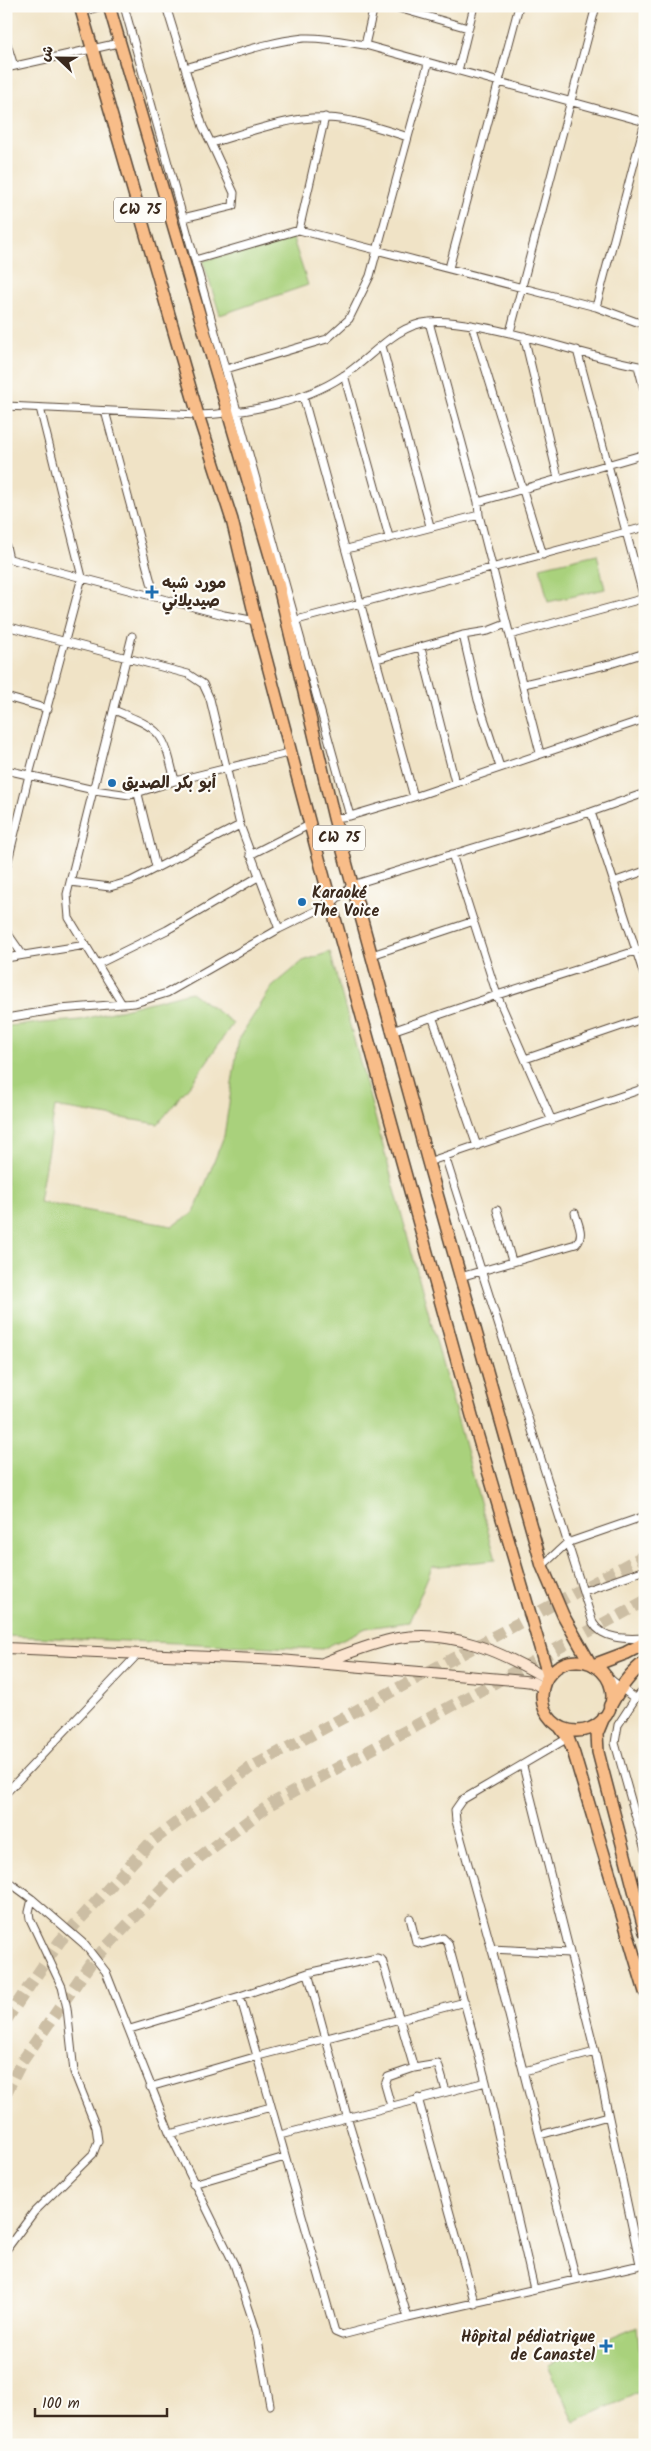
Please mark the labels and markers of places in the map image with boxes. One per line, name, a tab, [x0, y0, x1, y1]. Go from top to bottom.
place label: مورد شبه صيديلاني	[162, 571, 226, 615]
marker: مورد شبه صيديلاني	[146, 586, 158, 598]
place label: أبو بكر الصديق	[122, 771, 217, 796]
marker: أبو بكر الصديق	[106, 777, 118, 789]
place label: Karaoké The Voice	[312, 881, 379, 924]
marker: Karaoké The Voice	[296, 896, 308, 908]
place label: Hôpital pédiatrique de Canastel	[461, 2325, 596, 2368]
marker: Hôpital pédiatrique de Canastel	[599, 2339, 613, 2353]

